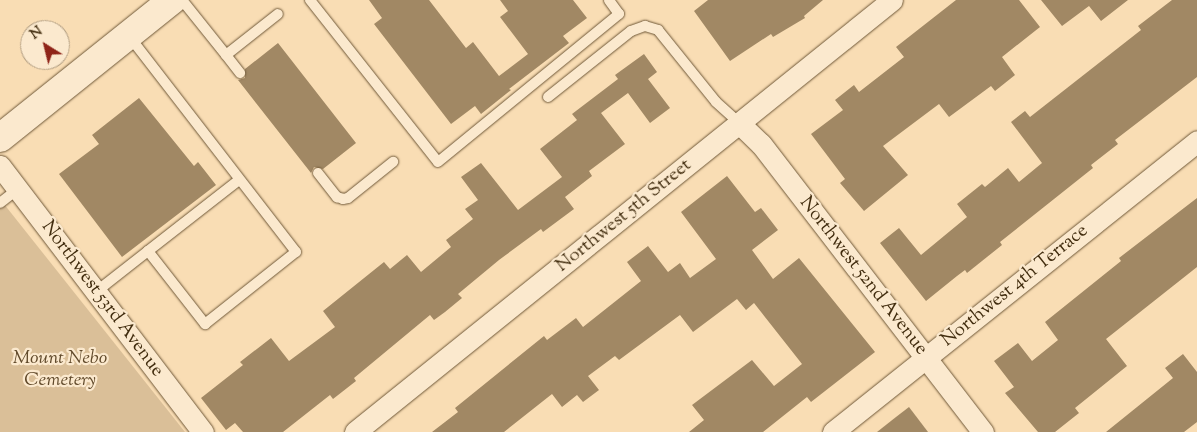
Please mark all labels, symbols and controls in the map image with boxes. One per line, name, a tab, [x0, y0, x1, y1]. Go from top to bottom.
north arrow	[20, 20, 70, 70]
text: N	[26, 22, 47, 45]
street label: Northwest 5th Street	[552, 154, 696, 278]
street label: Northwest 52nd Avenue	[794, 192, 932, 360]
street label: Northwest 53rd Avenue	[36, 216, 168, 382]
street label: Northwest 4th Terrace	[937, 220, 1093, 352]
park label: Mount Nebo Cemetery	[13, 348, 107, 392]

